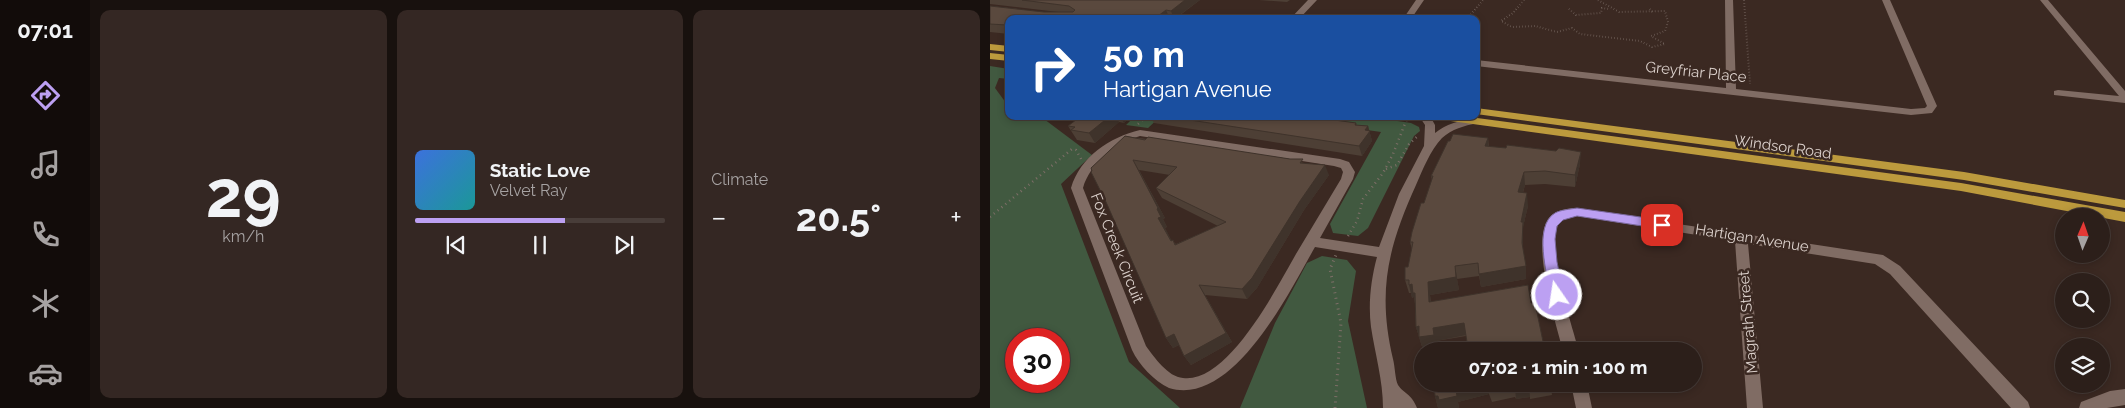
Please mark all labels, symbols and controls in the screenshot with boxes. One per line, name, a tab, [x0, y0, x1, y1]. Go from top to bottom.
text: 07:01	[17, 17, 73, 43]
text: 50 m	[1103, 34, 1185, 75]
icon: right	[1020, 35, 1085, 100]
street label: Greyfriar Place	[1645, 58, 1748, 86]
text: Hartigan Avenue	[1103, 76, 1272, 102]
icon: directions	[28, 78, 63, 113]
street label: Windsor Road	[1733, 131, 1833, 163]
icon: music	[28, 147, 63, 182]
text: 29	[206, 156, 281, 232]
text: Static Love	[490, 159, 590, 181]
text: Climate	[711, 170, 768, 189]
text: Velvet Ray	[490, 181, 567, 200]
street label: Fox Creek Circuit	[1087, 190, 1147, 306]
text: 20.5°	[796, 195, 881, 240]
text: −	[711, 201, 726, 234]
text: +	[950, 201, 962, 234]
pin	[1641, 204, 1683, 246]
north arrow	[2055, 208, 2110, 262]
map controls	[2055, 208, 2110, 393]
icon: arrive	[1648, 211, 1676, 239]
icon: phone	[28, 217, 63, 252]
street label: Hartigan Avenue	[1694, 220, 1810, 256]
text: km/h	[222, 227, 264, 246]
icon: previous	[442, 231, 470, 259]
icon: pause	[526, 231, 554, 259]
icon: next	[610, 231, 638, 259]
position arrow	[1530, 268, 1582, 320]
street label: Magrath Street	[1735, 270, 1761, 374]
button: search	[2055, 273, 2110, 328]
icon: climate	[28, 286, 63, 321]
speed limit sign: 30	[1005, 328, 1070, 393]
button: layers	[2055, 338, 2110, 393]
icon: car	[28, 356, 63, 391]
text: 07:02 · 1 min · 100 m	[1468, 356, 1648, 378]

